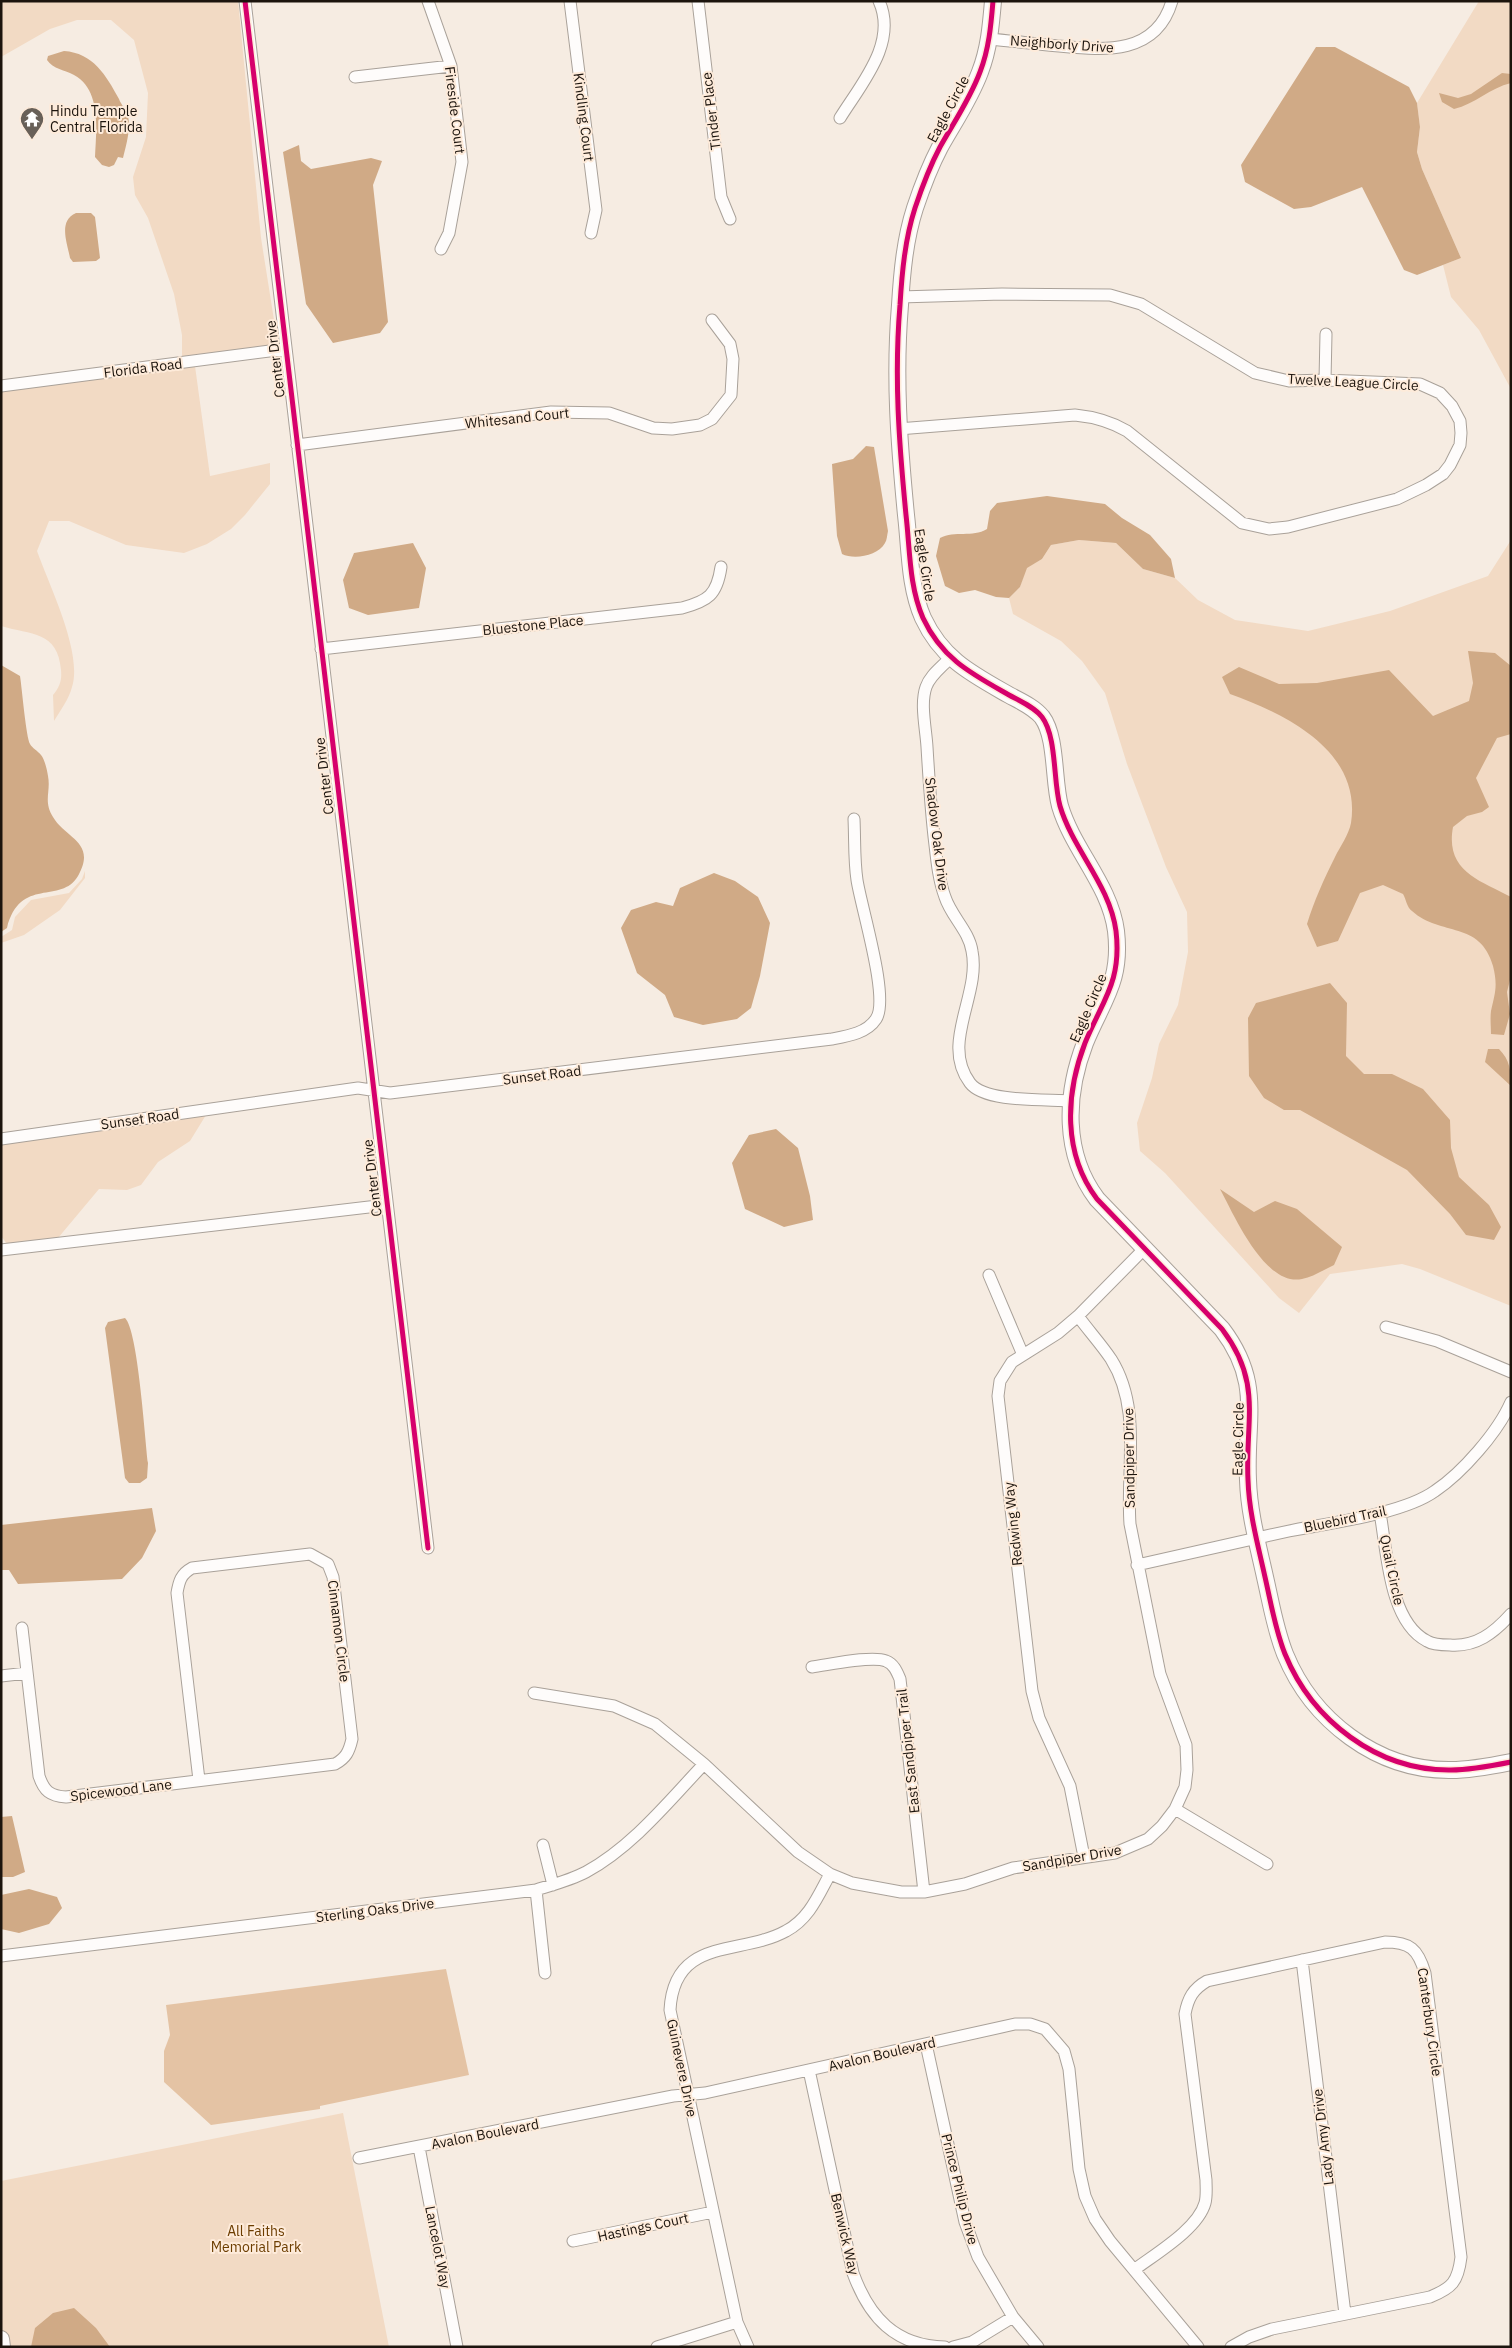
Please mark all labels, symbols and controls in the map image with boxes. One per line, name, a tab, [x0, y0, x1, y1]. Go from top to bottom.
street label: Neighborly Drive	[1010, 31, 1115, 57]
street label: Fireside Court	[441, 65, 469, 155]
street label: Tinder Place	[697, 71, 725, 151]
street label: Kindling Court	[570, 72, 598, 162]
street label: Eagle Circle	[923, 72, 973, 146]
place label: Hindu Temple Central Florida	[50, 102, 143, 136]
temple icon: Hindu Temple Central Florida	[19, 106, 45, 140]
street label: Center Drive	[261, 319, 289, 399]
street label: Florida Road	[103, 354, 183, 382]
street label: Twelve League Circle	[1287, 370, 1419, 394]
street label: Whitesand Court	[464, 404, 570, 432]
street label: Eagle Circle	[910, 527, 940, 603]
street label: Bluestone Place	[482, 611, 585, 639]
street label: Center Drive	[310, 736, 338, 816]
street label: Shadow Oak Drive	[921, 776, 953, 892]
street label: Eagle Circle	[1065, 970, 1111, 1045]
street label: Sunset Road	[502, 1061, 582, 1089]
street label: Sunset Road	[100, 1105, 180, 1133]
street label: Center Drive	[358, 1138, 386, 1218]
street label: Eagle Circle	[1228, 1402, 1248, 1476]
street label: Sandpiper Drive	[1119, 1408, 1139, 1508]
street label: Redwing Way	[1000, 1481, 1026, 1567]
street label: Bluebird Trail	[1302, 1501, 1388, 1537]
street label: Quail Circle	[1376, 1533, 1408, 1607]
street label: Cinnamon Circle	[324, 1579, 354, 1683]
street label: East Sandpiper Trail	[892, 1688, 924, 1814]
street label: Spicewood Lane	[69, 1775, 173, 1805]
street label: Sandpiper Drive	[1021, 1840, 1123, 1876]
street label: Sterling Oaks Drive	[315, 1894, 435, 1926]
street label: Canterbury Circle	[1413, 1967, 1447, 2078]
street label: Guinevere Drive	[663, 2017, 701, 2119]
street label: Avalon Boulevard	[827, 2033, 937, 2075]
street label: Lady Amy Drive	[1308, 2088, 1338, 2186]
street label: Avalon Boulevard	[430, 2115, 540, 2153]
street label: Prince Philip Drive	[937, 2131, 983, 2247]
street label: Benwick Way	[827, 2191, 863, 2277]
street label: Lancelot Way	[421, 2204, 455, 2290]
street label: Hastings Court	[596, 2209, 690, 2245]
park label: All Faiths Memorial Park	[211, 2222, 302, 2256]

